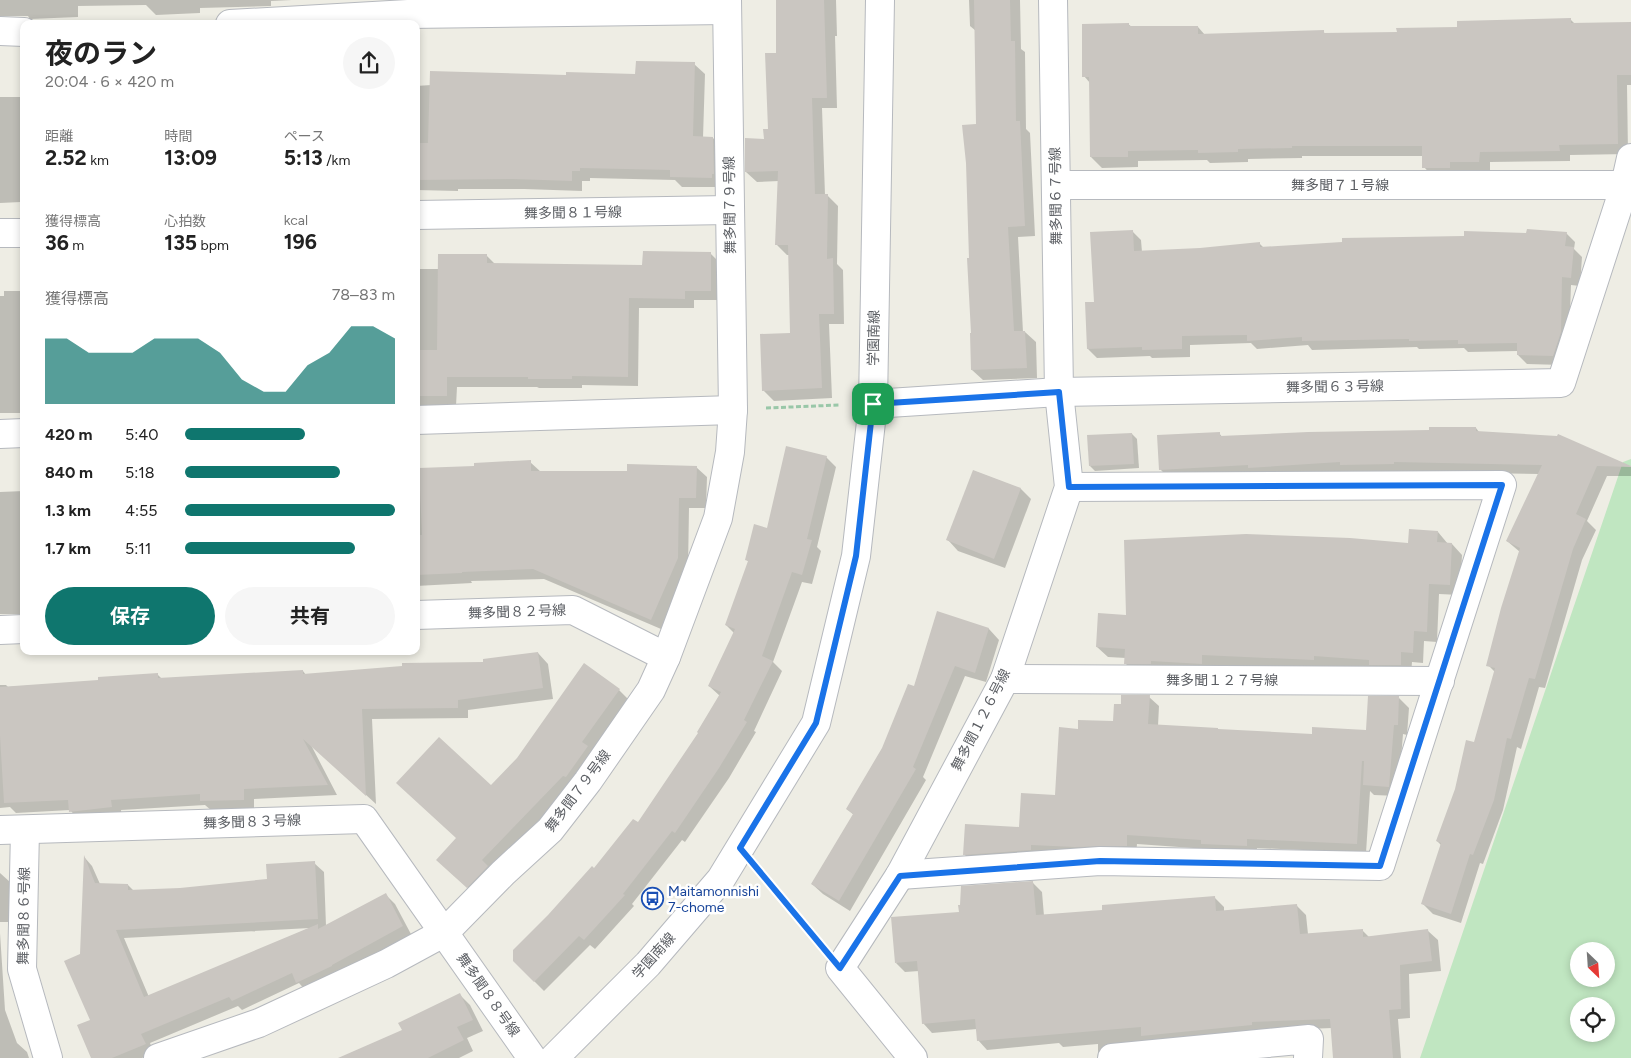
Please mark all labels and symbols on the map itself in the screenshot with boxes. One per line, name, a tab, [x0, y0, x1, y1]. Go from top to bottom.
street label: 舞多聞６７号線	[1047, 147, 1065, 245]
street label: 舞多聞７９号線	[721, 156, 739, 254]
street label: 舞多聞７１号線	[1291, 177, 1389, 194]
street label: 舞多聞８１号線	[524, 204, 622, 222]
street label: 学園南線	[865, 310, 883, 366]
street label: 舞多聞６３号線	[1286, 378, 1384, 396]
pin	[852, 383, 894, 425]
street label: 舞多聞８２号線	[468, 602, 566, 622]
street label: 舞多聞１２６号線	[948, 666, 1014, 774]
street label: 舞多聞１２７号線	[1166, 672, 1278, 689]
street label: 舞多聞７９号線	[542, 747, 614, 835]
street label: 舞多聞８３号線	[203, 812, 301, 832]
street label: 舞多聞８６号線	[15, 867, 33, 965]
place label: Maitamonnishi 7-chome	[668, 883, 759, 916]
bus stop icon: Maitamonnishi 7-chome	[640, 887, 664, 911]
street label: 学園南線	[629, 930, 679, 982]
north arrow	[1570, 942, 1615, 988]
street label: 舞多聞８８号線	[453, 950, 523, 1040]

